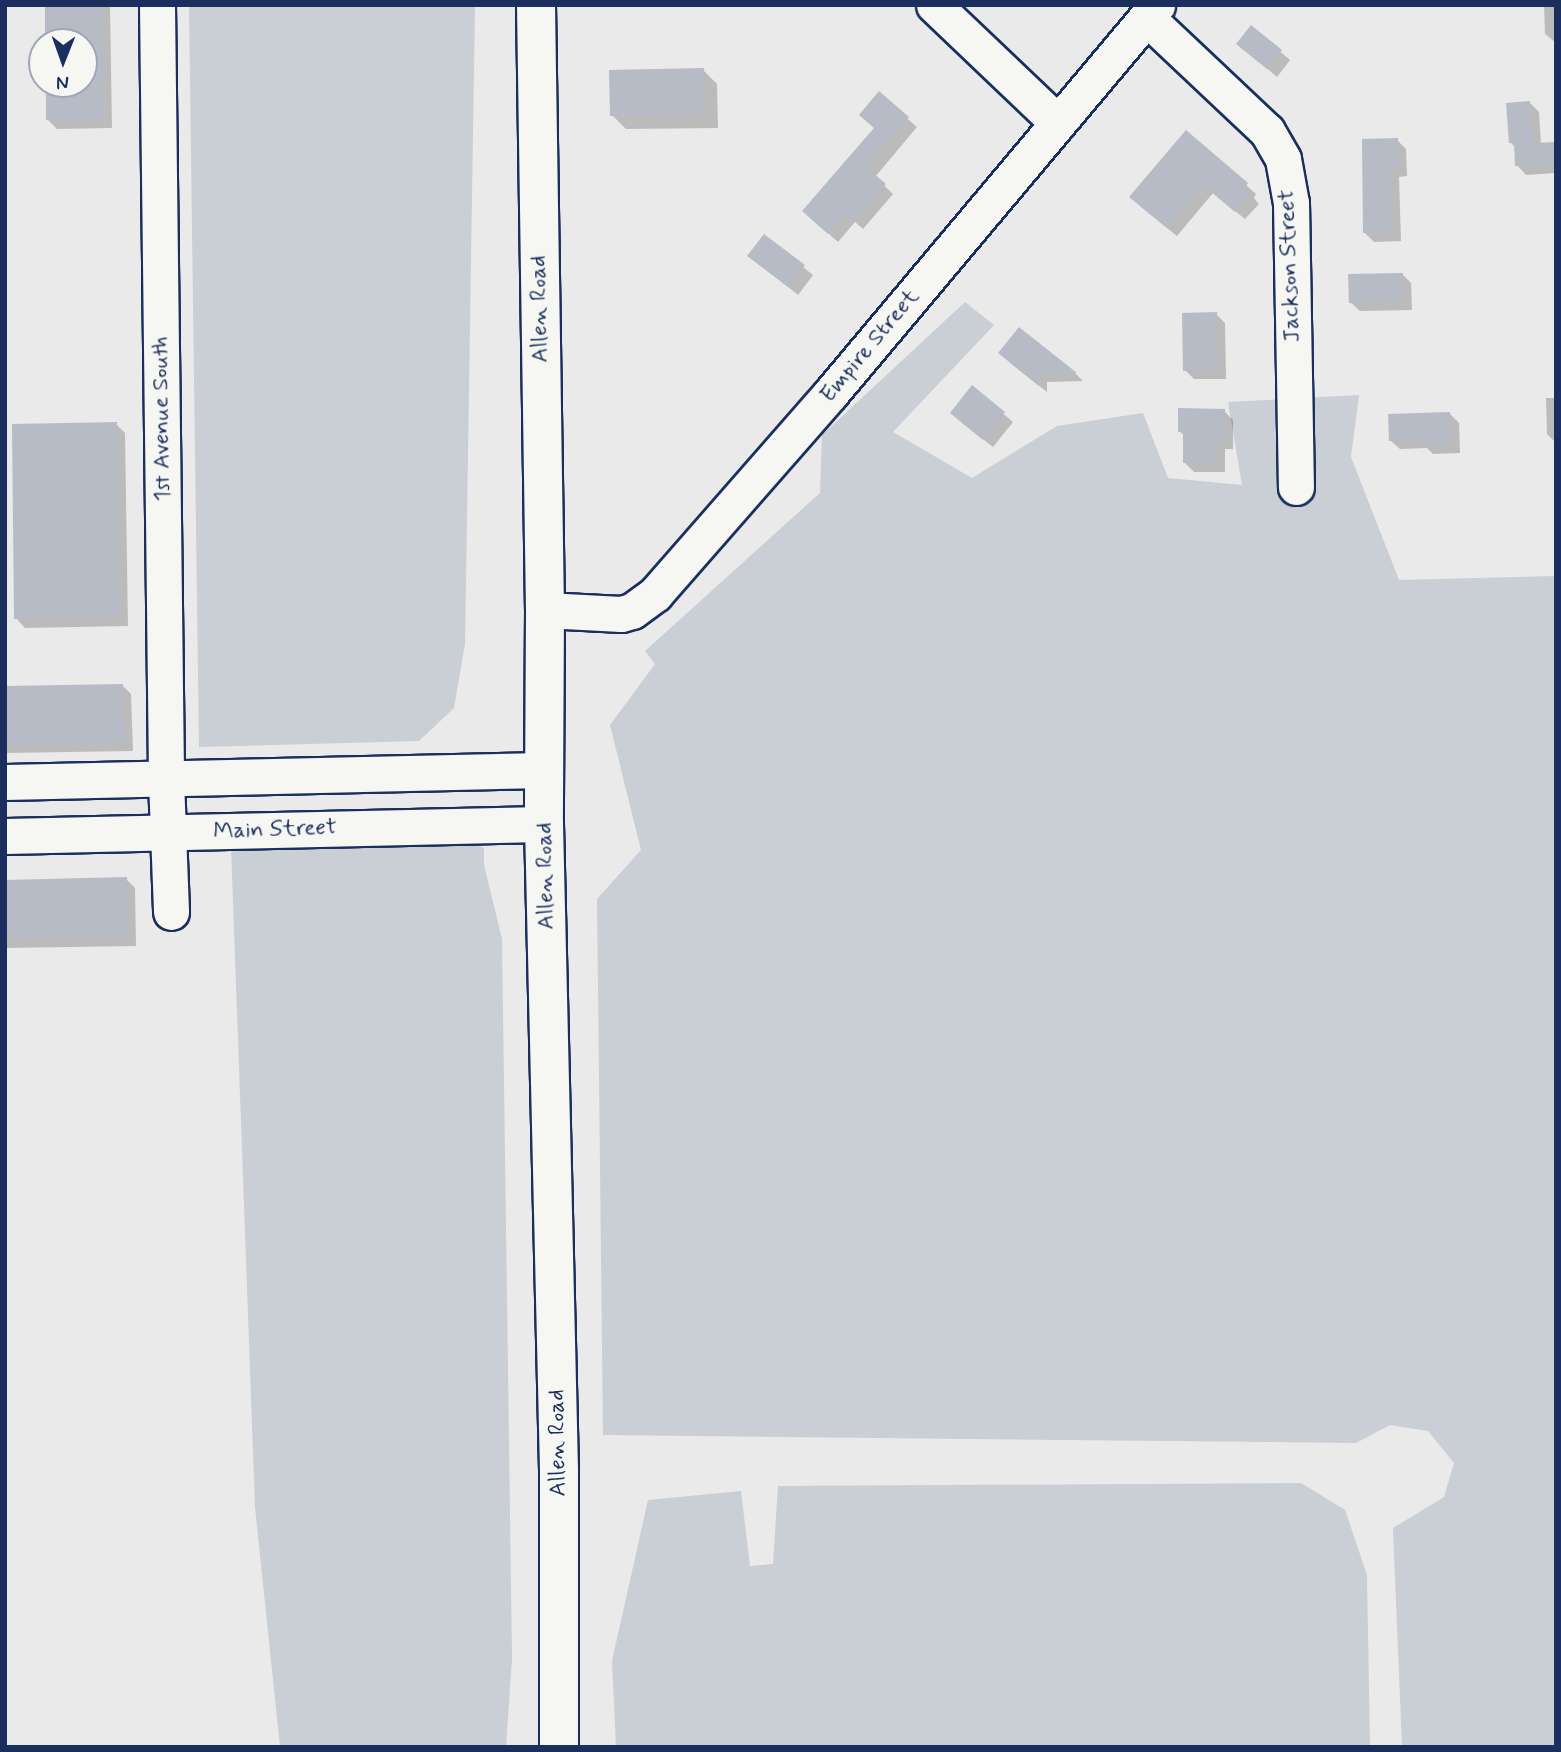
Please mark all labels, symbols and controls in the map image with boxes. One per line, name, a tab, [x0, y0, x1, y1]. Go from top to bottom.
north arrow	[28, 28, 98, 98]
text: N	[56, 70, 69, 95]
street label: Jackson Street	[1274, 190, 1306, 342]
street label: Allen Road	[525, 255, 555, 363]
street label: Empire Street	[814, 284, 926, 408]
street label: 1st Avenue South	[147, 338, 177, 500]
street label: Main Street	[213, 814, 337, 846]
street label: Allen Road	[531, 822, 561, 930]
street label: Allen Road	[543, 1389, 573, 1497]

